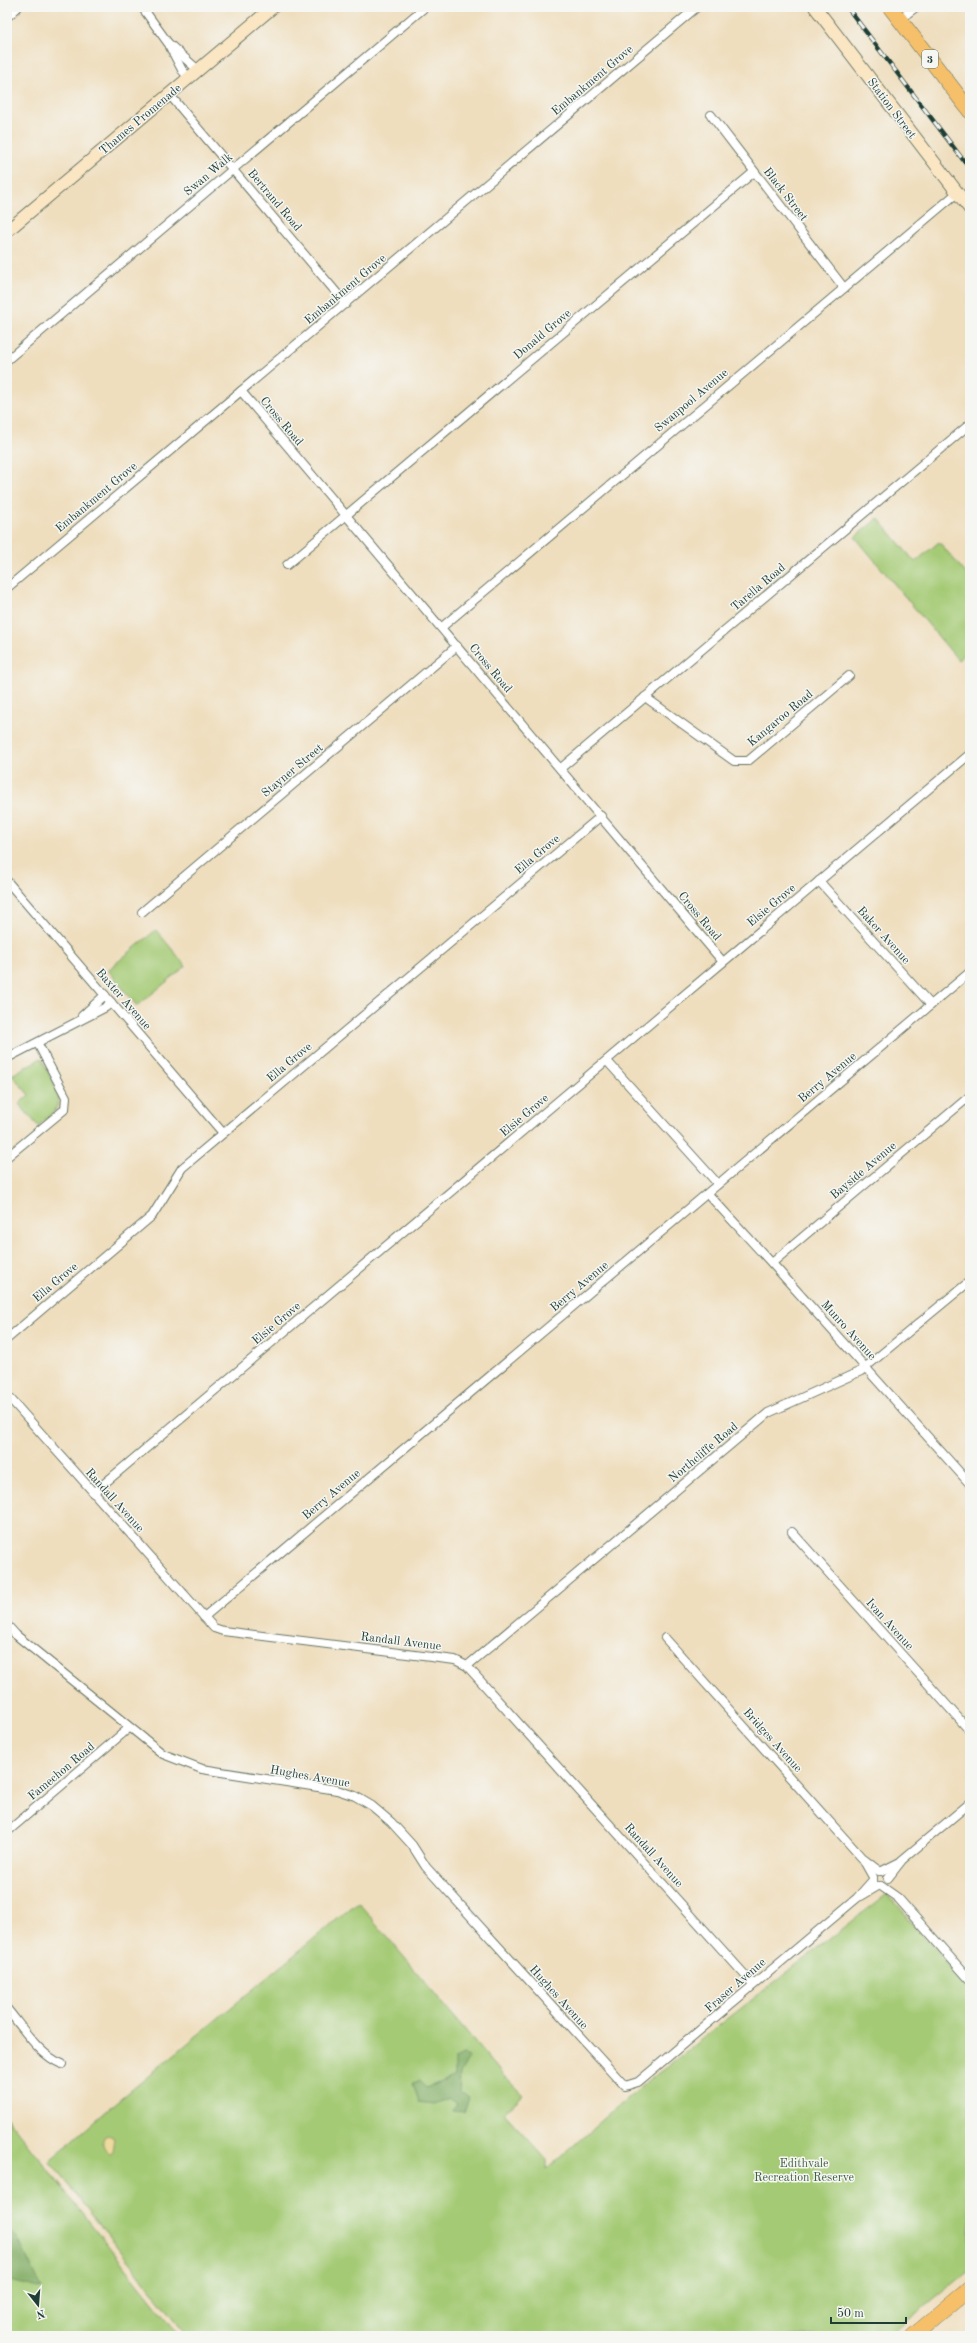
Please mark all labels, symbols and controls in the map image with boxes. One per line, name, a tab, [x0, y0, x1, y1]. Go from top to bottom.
street label: Embankment Grove	[550, 43, 636, 118]
road number: 3	[922, 50, 938, 68]
street label: Station Street	[865, 76, 918, 141]
street label: Thames Promenade	[97, 82, 184, 157]
street label: Swan Walk	[182, 151, 235, 198]
street label: Black Street	[761, 166, 810, 224]
street label: Bertrand Road	[245, 167, 303, 234]
street label: Embankment Grove	[303, 252, 389, 327]
street label: Donald Grove	[512, 307, 574, 362]
street label: Swanpool Avenue	[653, 366, 731, 435]
street label: Cross Road	[258, 395, 305, 448]
street label: Embankment Grove	[54, 460, 140, 535]
street label: Tarella Road	[729, 562, 788, 614]
street label: Cross Road	[467, 642, 514, 695]
street label: Kangaroo Road	[746, 688, 815, 749]
street label: Stayner Street	[260, 742, 326, 800]
street label: Ella Grove	[513, 832, 563, 877]
street label: Elsie Grove	[745, 882, 799, 929]
street label: Cross Road	[676, 890, 723, 943]
street label: Baker Avenue	[855, 905, 912, 967]
street label: Baxter Avenue	[94, 967, 153, 1033]
street label: Ella Grove	[265, 1040, 315, 1085]
street label: Berry Avenue	[796, 1050, 859, 1105]
street label: Elsie Grove	[498, 1092, 552, 1139]
street label: Bayside Avenue	[828, 1139, 899, 1202]
street label: Berry Avenue	[548, 1259, 611, 1314]
street label: Ella Grove	[31, 1260, 81, 1305]
street label: Munro Avenue	[819, 1299, 878, 1363]
street label: Elsie Grove	[250, 1300, 304, 1347]
street label: Northcliffe Road	[667, 1420, 740, 1485]
street label: Randall Avenue	[83, 1466, 146, 1535]
street label: Berry Avenue	[300, 1467, 363, 1522]
street label: Ivan Avenue	[863, 1597, 916, 1653]
street label: Randall Avenue	[360, 1631, 442, 1653]
street label: Bridges Avenue	[741, 1706, 804, 1775]
street label: Famechon Road	[26, 1741, 97, 1803]
street label: Hughes Avenue	[269, 1764, 351, 1790]
street label: Randall Avenue	[622, 1821, 685, 1890]
street label: Fraser Avenue	[703, 1956, 769, 2015]
street label: Hughes Avenue	[527, 1964, 590, 2032]
park label: Edithvale Recreation Reserve	[754, 2158, 854, 2184]
north arrow	[18, 2285, 58, 2325]
scale bar	[831, 2299, 906, 2325]
text: N	[34, 2307, 46, 2320]
text: 50 m	[837, 2307, 864, 2320]

